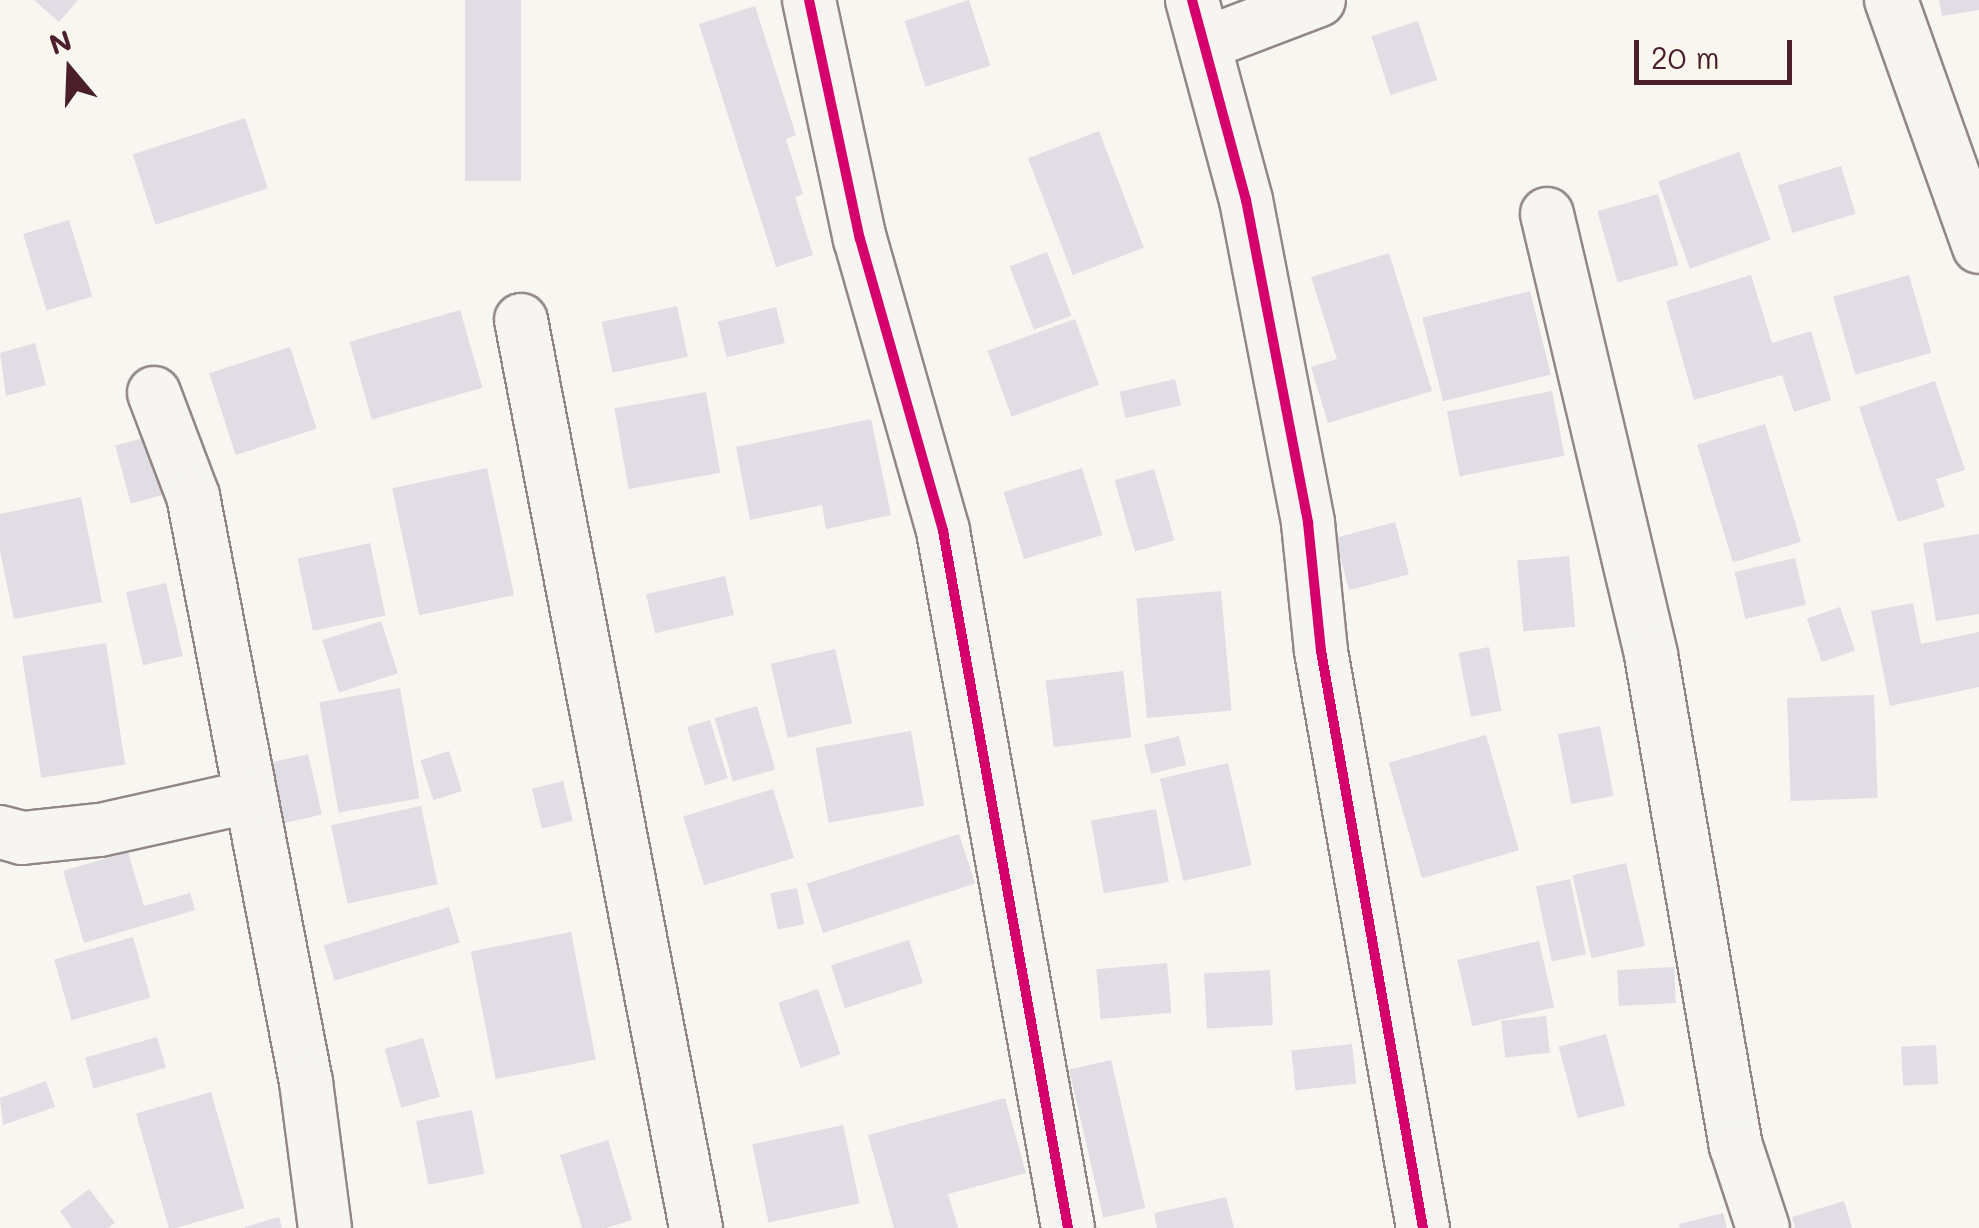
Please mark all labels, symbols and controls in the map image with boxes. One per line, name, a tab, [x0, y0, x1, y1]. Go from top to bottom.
north arrow	[20, 20, 120, 120]
scale bar	[1639, 20, 1796, 82]
text: N	[44, 21, 76, 62]
text: 20 m	[1651, 37, 1720, 77]

